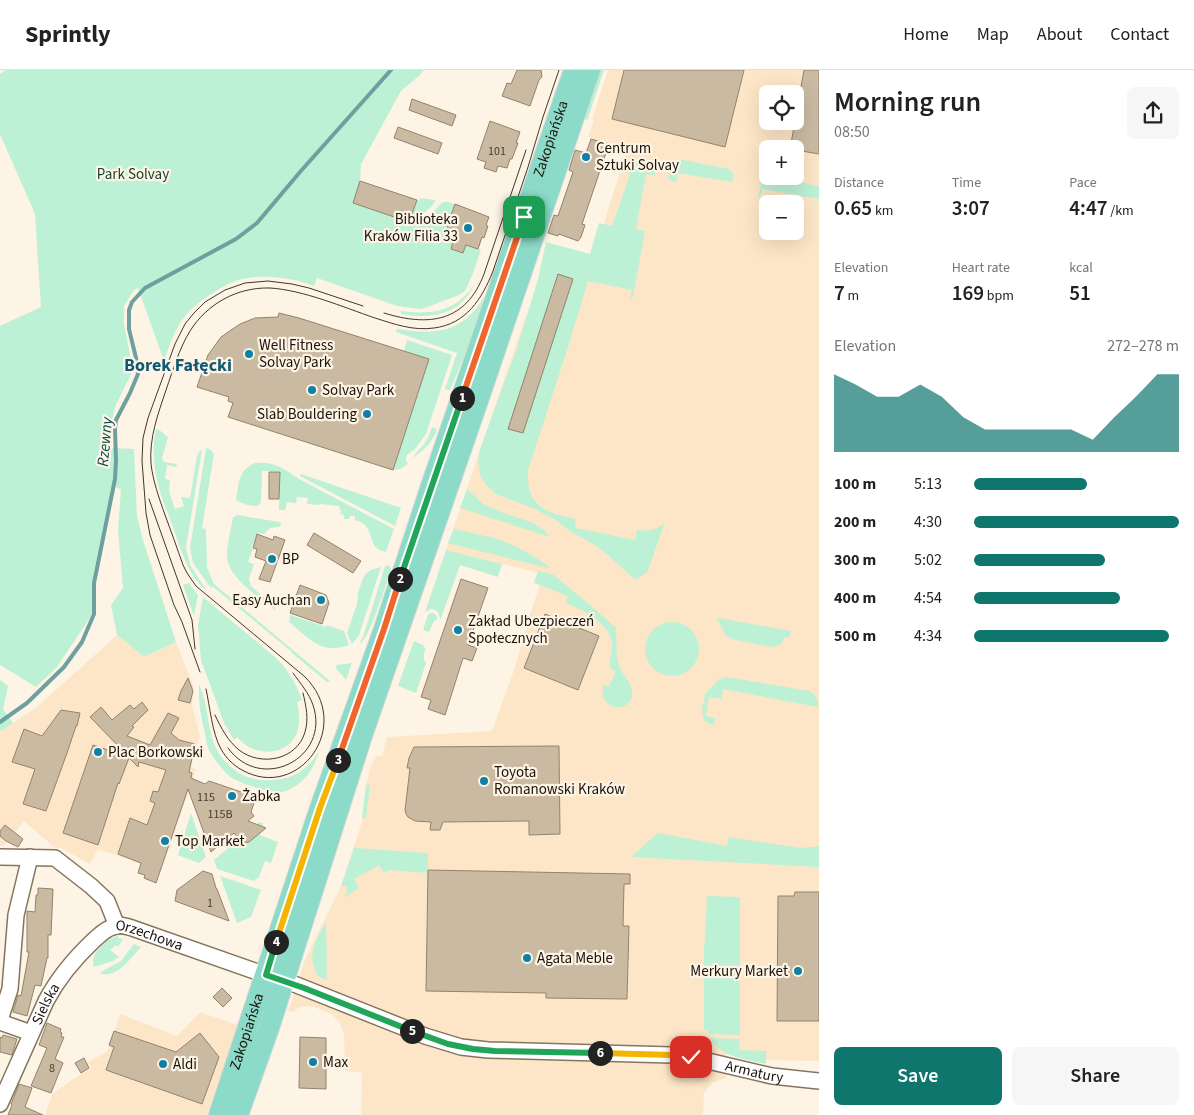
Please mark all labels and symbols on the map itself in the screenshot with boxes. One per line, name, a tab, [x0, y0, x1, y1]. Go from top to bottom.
street label: Zakopiańska	[527, 98, 573, 180]
place label: Centrum Sztuki Solvay	[596, 138, 679, 176]
house number: 101	[488, 143, 506, 160]
marker: Centrum Sztuki Solvay	[580, 151, 592, 163]
park label: Park Solvay	[97, 164, 169, 185]
pin	[503, 196, 545, 238]
place label: Biblioteka Kraków Filia 33	[364, 209, 458, 247]
marker: Biblioteka Kraków Filia 33	[462, 222, 474, 234]
place label: Well Fitness Solvay Park	[259, 335, 333, 373]
marker: Well Fitness Solvay Park	[243, 348, 255, 360]
district label: Borek Fałęcki	[124, 353, 232, 378]
place label: Solvay Park	[322, 380, 395, 401]
marker: Solvay Park	[306, 384, 318, 396]
pin: 1	[450, 386, 474, 410]
place label: Slab Bouldering	[257, 404, 357, 425]
marker: Slab Bouldering	[361, 408, 373, 420]
water label: Rzewny	[92, 416, 118, 468]
place label: BP	[282, 549, 299, 570]
marker: BP	[266, 553, 278, 565]
pin: 2	[388, 566, 412, 592]
place label: Easy Auchan	[232, 590, 311, 611]
marker: Easy Auchan	[315, 594, 327, 606]
place label: Zakład Ubezpieczeń Społecznych	[468, 611, 594, 649]
marker: Zakład Ubezpieczeń Społecznych	[452, 624, 464, 636]
place label: Plac Borkowski	[108, 742, 203, 763]
marker: Plac Borkowski	[92, 746, 104, 758]
pin: 3	[326, 748, 350, 772]
place label: Toyota Romanowski Kraków	[494, 762, 625, 800]
marker: Toyota Romanowski Kraków	[478, 775, 490, 787]
place label: Żabka	[242, 786, 281, 807]
house number: 115	[197, 789, 215, 806]
marker: Żabka	[226, 790, 238, 802]
house number: 115B	[208, 806, 232, 823]
place label: Top Market	[175, 831, 245, 852]
marker: Top Market	[159, 835, 171, 847]
house number: 1	[207, 895, 213, 912]
street label: Orzechowa	[115, 915, 186, 956]
pin: 4	[264, 930, 288, 954]
place label: Agata Meble	[537, 948, 613, 969]
marker: Agata Meble	[521, 952, 533, 964]
place label: Merkury Market	[690, 961, 788, 982]
marker: Merkury Market	[792, 965, 804, 977]
street label: Sielska	[26, 979, 65, 1028]
street label: Zakopiańska	[224, 990, 269, 1073]
pin: 5	[400, 1018, 424, 1044]
pin	[670, 1036, 712, 1078]
pin: 6	[588, 1040, 612, 1066]
place label: Max	[323, 1052, 348, 1073]
place label: Aldi	[173, 1054, 197, 1075]
street label: Armatury	[723, 1055, 784, 1088]
marker: Max	[307, 1056, 319, 1068]
marker: Aldi	[157, 1058, 169, 1070]
house number: 8	[49, 1060, 55, 1077]

